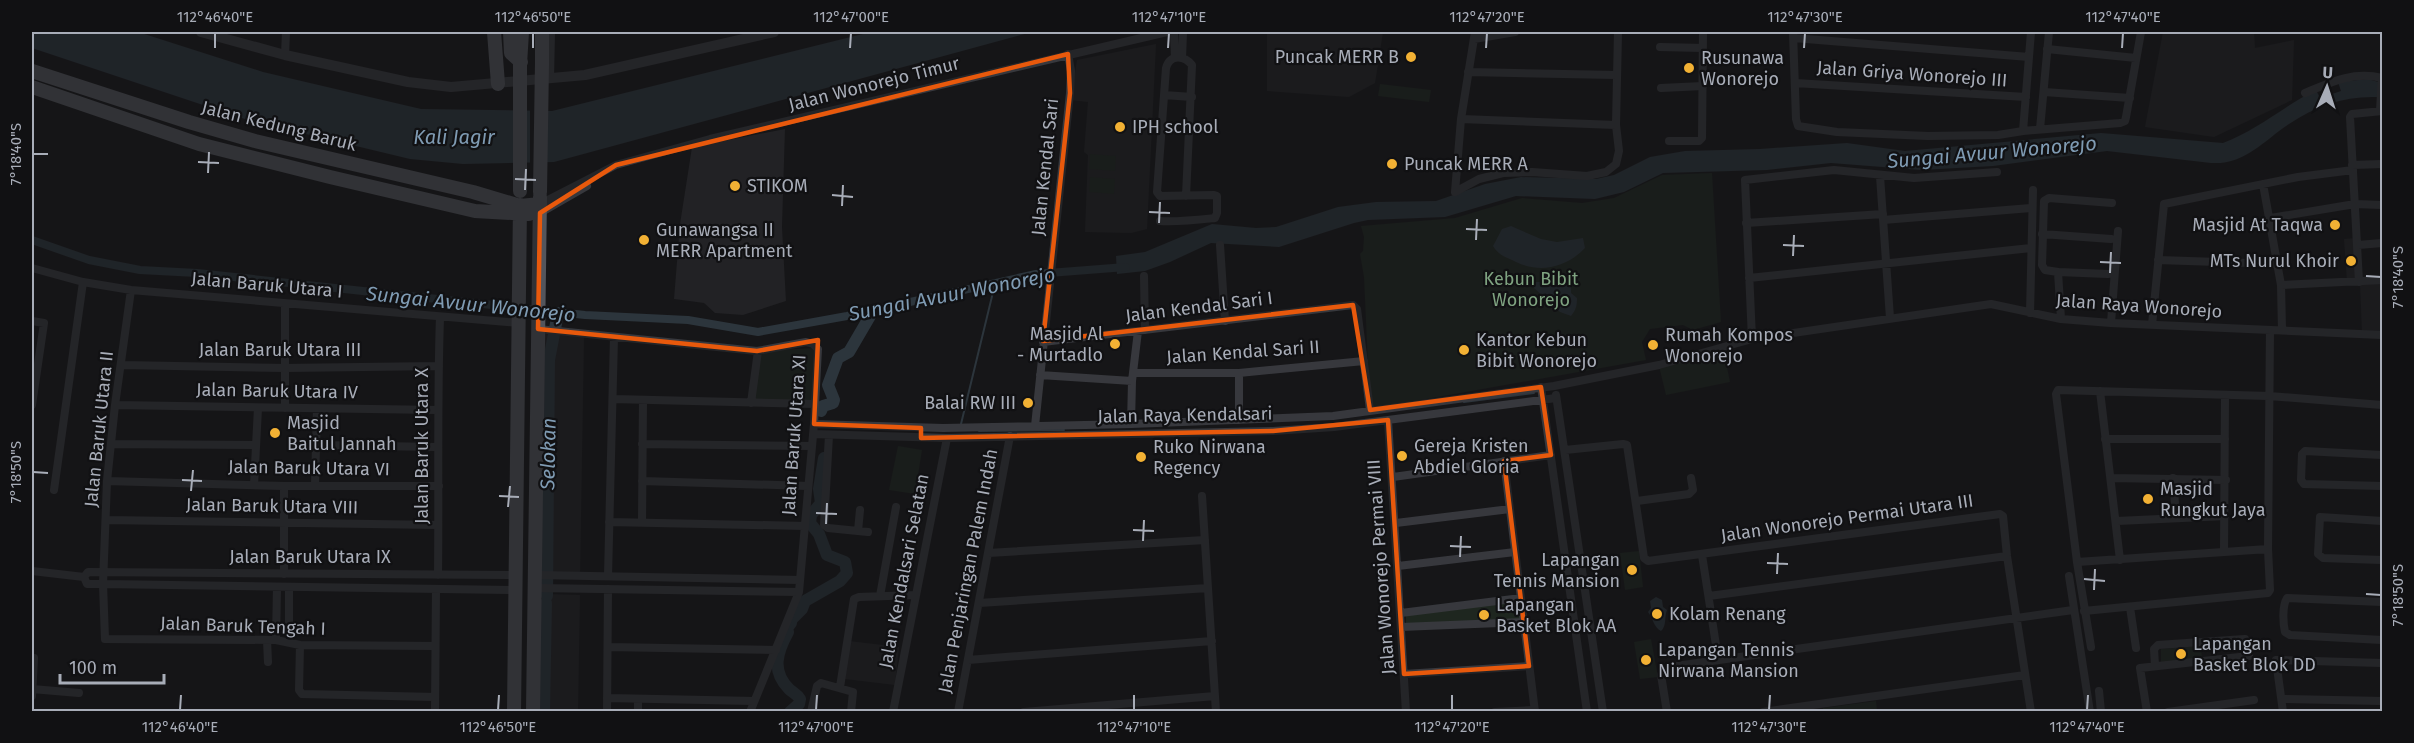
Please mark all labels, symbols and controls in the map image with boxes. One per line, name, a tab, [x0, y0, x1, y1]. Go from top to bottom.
text: 112°46'40"E	[177, 8, 253, 26]
text: 112°46'50"E	[495, 8, 571, 26]
text: 112°47'00"E	[813, 8, 889, 26]
text: 112°47'10"E	[1132, 8, 1206, 26]
text: 112°47'20"E	[1449, 8, 1525, 26]
text: 112°47'30"E	[1767, 8, 1843, 26]
text: 112°47'40"E	[2085, 8, 2161, 26]
place label: Puncak MERR B	[1275, 46, 1399, 68]
place label: Rusunawa Wonorejo	[1701, 47, 1784, 90]
marker: Puncak MERR B	[1404, 50, 1418, 64]
street label: Jalan Wonorejo Timur	[786, 52, 962, 116]
street label: Jalan Griya Wonorejo III	[1816, 56, 2008, 92]
north arrow	[2297, 57, 2357, 117]
marker: Rusunawa Wonorejo	[1682, 61, 1696, 75]
text: U	[2322, 63, 2333, 82]
street label: Jalan Kedung Baruk	[199, 96, 359, 156]
street label: Jalan Kendal Sari	[1027, 97, 1063, 237]
place label: IPH school	[1132, 116, 1219, 138]
marker: IPH school	[1113, 120, 1127, 134]
text: 7°18'40"S	[7, 123, 25, 185]
water label: Kali Jagir	[413, 125, 496, 149]
water label: Sungai Avuur Wonorejo	[1885, 131, 2098, 173]
place label: Puncak MERR A	[1404, 153, 1528, 175]
marker: Puncak MERR A	[1385, 157, 1399, 171]
place label: STIKOM	[747, 175, 808, 197]
marker: STIKOM	[728, 179, 742, 193]
place label: Masjid At Taqwa	[2192, 214, 2323, 236]
marker: Masjid At Taqwa	[2328, 218, 2342, 232]
place label: Gunawangsa II MERR Apartment	[656, 219, 793, 262]
marker: Gunawangsa II MERR Apartment	[637, 233, 651, 247]
text: 7°18'40"S	[2389, 246, 2407, 308]
place label: MTs Nurul Khoir	[2210, 250, 2339, 272]
marker: MTs Nurul Khoir	[2344, 254, 2358, 268]
water label: Sungai Avuur Wonorejo	[846, 262, 1057, 326]
street label: Jalan Baruk Utara I	[190, 267, 344, 303]
park label: Kebun Bibit Wonorejo	[1484, 268, 1579, 311]
water label: Sungai Avuur Wonorejo	[364, 281, 577, 327]
street label: Jalan Kendal Sari I	[1124, 287, 1274, 327]
street label: Jalan Raya Wonorejo	[2055, 289, 2223, 323]
place label: Masjid Al - Murtadlo	[1017, 323, 1103, 366]
place label: Rumah Kompos Wonorejo	[1665, 324, 1793, 367]
place label: Kantor Kebun Bibit Wonorejo	[1476, 329, 1597, 372]
street label: Jalan Kendal Sari II	[1166, 336, 1320, 368]
marker: Masjid Al - Murtadlo	[1108, 337, 1122, 351]
marker: Rumah Kompos Wonorejo	[1646, 338, 1660, 352]
street label: Jalan Baruk Utara III	[199, 339, 361, 361]
marker: Kantor Kebun Bibit Wonorejo	[1457, 343, 1471, 357]
street label: Jalan Baruk Utara II	[80, 350, 118, 508]
street label: Jalan Baruk Utara XI	[777, 354, 811, 516]
street label: Jalan Baruk Utara X	[411, 368, 433, 524]
street label: Jalan Baruk Utara IV	[196, 379, 358, 403]
place label: Balai RW III	[924, 392, 1016, 414]
marker: Balai RW III	[1021, 396, 1035, 410]
street label: Jalan Raya Kendalsari	[1097, 402, 1273, 428]
place label: Masjid Baitul Jannah	[287, 412, 397, 455]
water label: Selokan	[535, 418, 561, 491]
marker: Masjid Baitul Jannah	[268, 426, 282, 440]
place label: Gereja Kristen Abdiel Gloria	[1414, 435, 1529, 478]
place label: Ruko Nirwana Regency	[1153, 436, 1266, 479]
text: 7°18'50"S	[7, 441, 25, 503]
street label: Jalan Penjaringan Palem Indah	[934, 447, 1002, 695]
marker: Gereja Kristen Abdiel Gloria	[1395, 449, 1409, 463]
marker: Ruko Nirwana Regency	[1134, 450, 1148, 464]
street label: Jalan Baruk Utara VI	[228, 456, 390, 480]
street label: Jalan Wonorejo Permai VIII	[1362, 459, 1400, 675]
street label: Jalan Kendalsari Selatan	[874, 472, 934, 670]
place label: Masjid Rungkut Jaya	[2160, 478, 2265, 521]
street label: Jalan Wonorejo Permai Utara III	[1719, 489, 1975, 547]
marker: Masjid Rungkut Jaya	[2141, 492, 2155, 506]
street label: Jalan Baruk Utara VIII	[186, 493, 358, 519]
street label: Jalan Baruk Utara IX	[229, 546, 391, 568]
place label: Lapangan Tennis Mansion	[1494, 549, 1620, 592]
marker: Lapangan Tennis Mansion	[1625, 563, 1639, 577]
text: 7°18'50"S	[2389, 564, 2407, 626]
place label: Lapangan Basket Blok AA	[1496, 594, 1617, 637]
place label: Kolam Renang	[1669, 603, 1786, 625]
marker: Kolam Renang	[1650, 607, 1664, 621]
marker: Lapangan Basket Blok AA	[1477, 608, 1491, 622]
street label: Jalan Baruk Tengah I	[160, 612, 326, 640]
place label: Lapangan Basket Blok DD	[2193, 633, 2316, 676]
place label: Lapangan Tennis Nirwana Mansion	[1658, 639, 1799, 682]
scale bar	[60, 647, 164, 685]
marker: Lapangan Basket Blok DD	[2174, 647, 2188, 661]
marker: Lapangan Tennis Nirwana Mansion	[1639, 653, 1653, 667]
text: 100 m	[69, 657, 117, 679]
text: 112°46'40"E	[142, 718, 218, 736]
text: 112°46'50"E	[460, 718, 536, 736]
text: 112°47'00"E	[778, 718, 854, 736]
text: 112°47'10"E	[1097, 718, 1171, 736]
text: 112°47'20"E	[1414, 718, 1490, 736]
text: 112°47'30"E	[1731, 718, 1807, 736]
text: 112°47'40"E	[2049, 718, 2125, 736]

